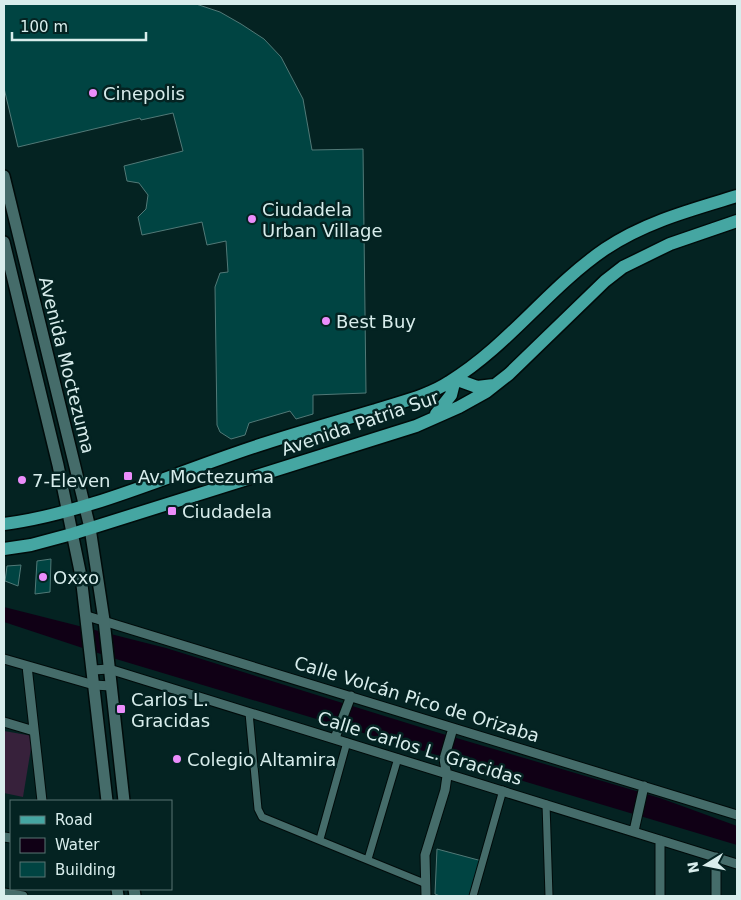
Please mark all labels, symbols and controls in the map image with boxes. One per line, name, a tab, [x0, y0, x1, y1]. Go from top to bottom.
scale bar	[12, 10, 146, 42]
text: 100 m	[20, 18, 68, 36]
place label: Cinepolis	[103, 83, 185, 104]
marker: Cinepolis	[87, 87, 99, 99]
place label: Ciudadela Urban Village	[262, 199, 383, 241]
marker: Ciudadela Urban Village	[246, 213, 258, 225]
street label: Avenida Moctezuma	[35, 274, 99, 456]
place label: Best Buy	[336, 311, 416, 332]
marker: Best Buy	[320, 315, 332, 327]
street label: Avenida Patria Sur	[279, 386, 442, 460]
place label: Av. Moctezuma	[138, 466, 274, 487]
place label: 7-Eleven	[32, 470, 111, 491]
marker: Av. Moctezuma	[122, 470, 134, 482]
marker: 7-Eleven	[16, 474, 28, 486]
place label: Ciudadela	[182, 501, 272, 522]
marker: Ciudadela	[166, 505, 178, 517]
place label: Oxxo	[53, 567, 99, 588]
marker: Oxxo	[37, 571, 49, 583]
street label: Calle Volcán Pico de Orizaba	[292, 652, 542, 746]
place label: Carlos L. Gracidas	[131, 689, 210, 731]
marker: Carlos L. Gracidas	[115, 703, 127, 715]
street label: Calle Carlos L. Gracidas	[315, 707, 525, 789]
place label: Colegio Altamira	[187, 749, 336, 770]
marker: Colegio Altamira	[171, 753, 183, 765]
legend	[10, 800, 172, 890]
text: Road	[55, 811, 93, 829]
text: Water	[55, 836, 100, 854]
north arrow	[681, 840, 731, 890]
text: N	[684, 860, 702, 874]
text: Building	[55, 861, 116, 879]

